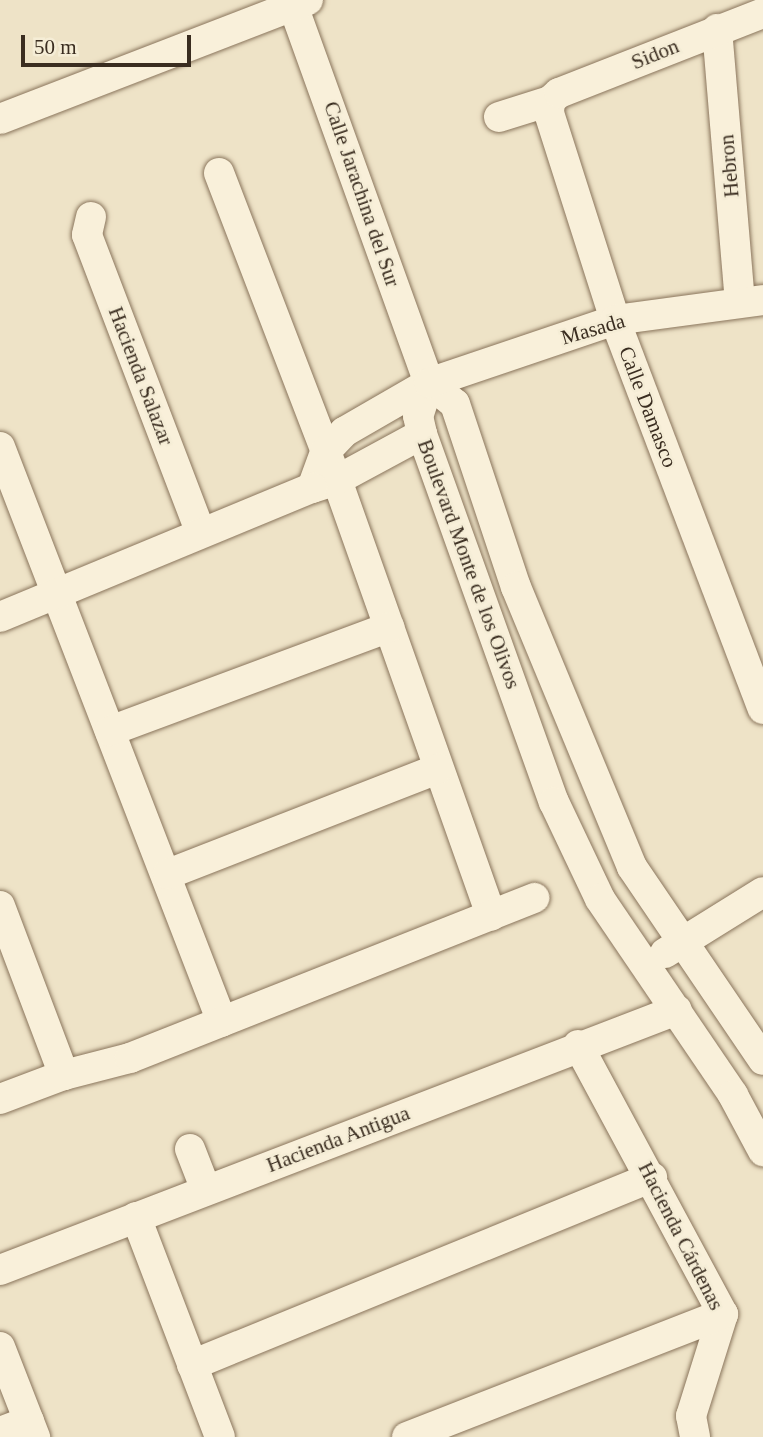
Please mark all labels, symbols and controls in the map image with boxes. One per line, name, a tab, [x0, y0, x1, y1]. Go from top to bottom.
scale bar	[24, 21, 194, 65]
street label: Sidon	[628, 33, 682, 75]
text: 50 m	[34, 35, 77, 59]
street label: Calle Jarachina del Sur	[318, 98, 406, 290]
street label: Hebron	[714, 134, 744, 198]
street label: Hacienda Salazar	[103, 303, 179, 449]
street label: Masada	[558, 308, 628, 350]
street label: Calle Damasco	[613, 343, 683, 471]
street label: Boulevard Monte de los Olivos	[412, 436, 526, 692]
street label: Hacienda Antigua	[262, 1100, 414, 1178]
street label: Hacienda Cárdenas	[633, 1158, 729, 1314]

